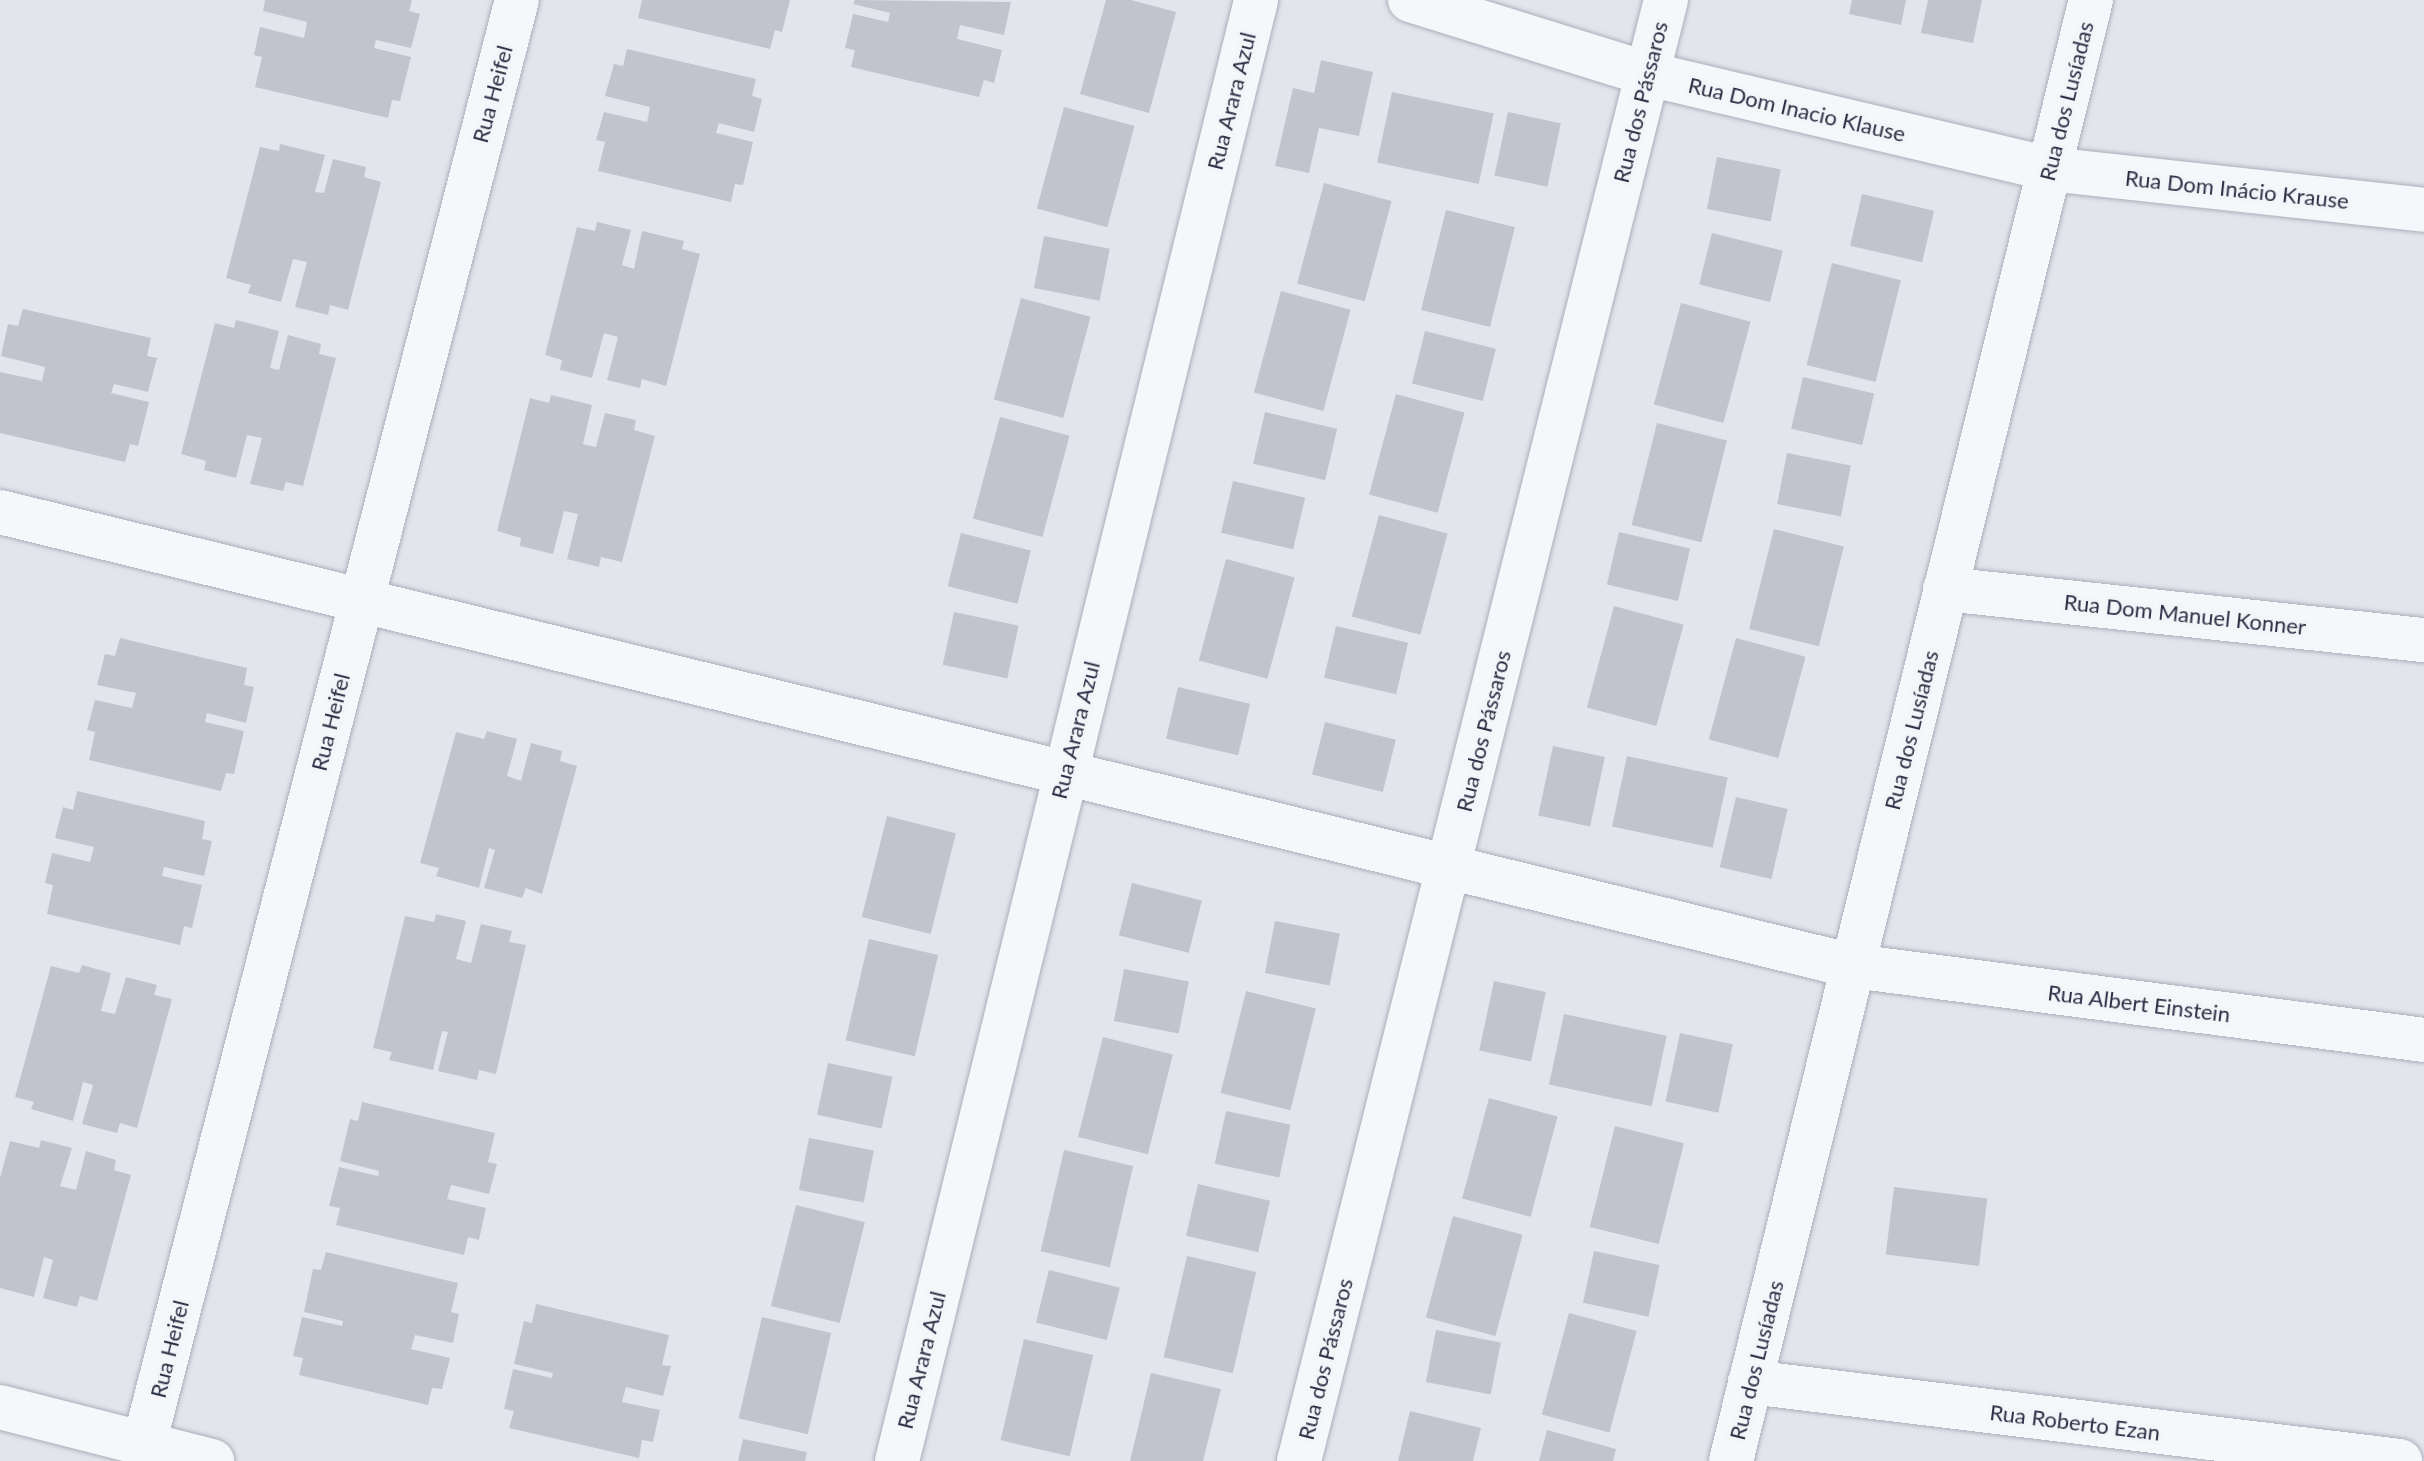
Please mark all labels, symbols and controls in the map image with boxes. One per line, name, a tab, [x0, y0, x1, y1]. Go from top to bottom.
street label: Rua dos Lusíadas	[2033, 18, 2099, 184]
street label: Rua dos Pássaros	[1607, 19, 1673, 185]
street label: Rua Arara Azul	[1201, 29, 1261, 173]
street label: Rua Heifel	[466, 42, 518, 146]
street label: Rua Dom Inacio Klause	[1686, 71, 1908, 147]
street label: Rua Dom Inácio Krause	[2124, 164, 2350, 214]
street label: Rua Dom Manuel Konner	[2063, 588, 2307, 640]
street label: Rua dos Lusíadas	[1878, 647, 1944, 813]
street label: Rua dos Pássaros	[1450, 648, 1516, 814]
street label: Rua Arara Azul	[1045, 658, 1105, 802]
street label: Rua Heifel	[305, 670, 355, 774]
street label: Rua Albert Einstein	[2046, 979, 2232, 1027]
street label: Rua dos Pássaros	[1292, 1276, 1358, 1442]
street label: Rua dos Lusíadas	[1723, 1277, 1789, 1443]
street label: Rua Arara Azul	[891, 1288, 951, 1432]
street label: Rua Heifel	[144, 1297, 194, 1401]
street label: Rua Roberto Ezan	[1988, 1398, 2162, 1446]

